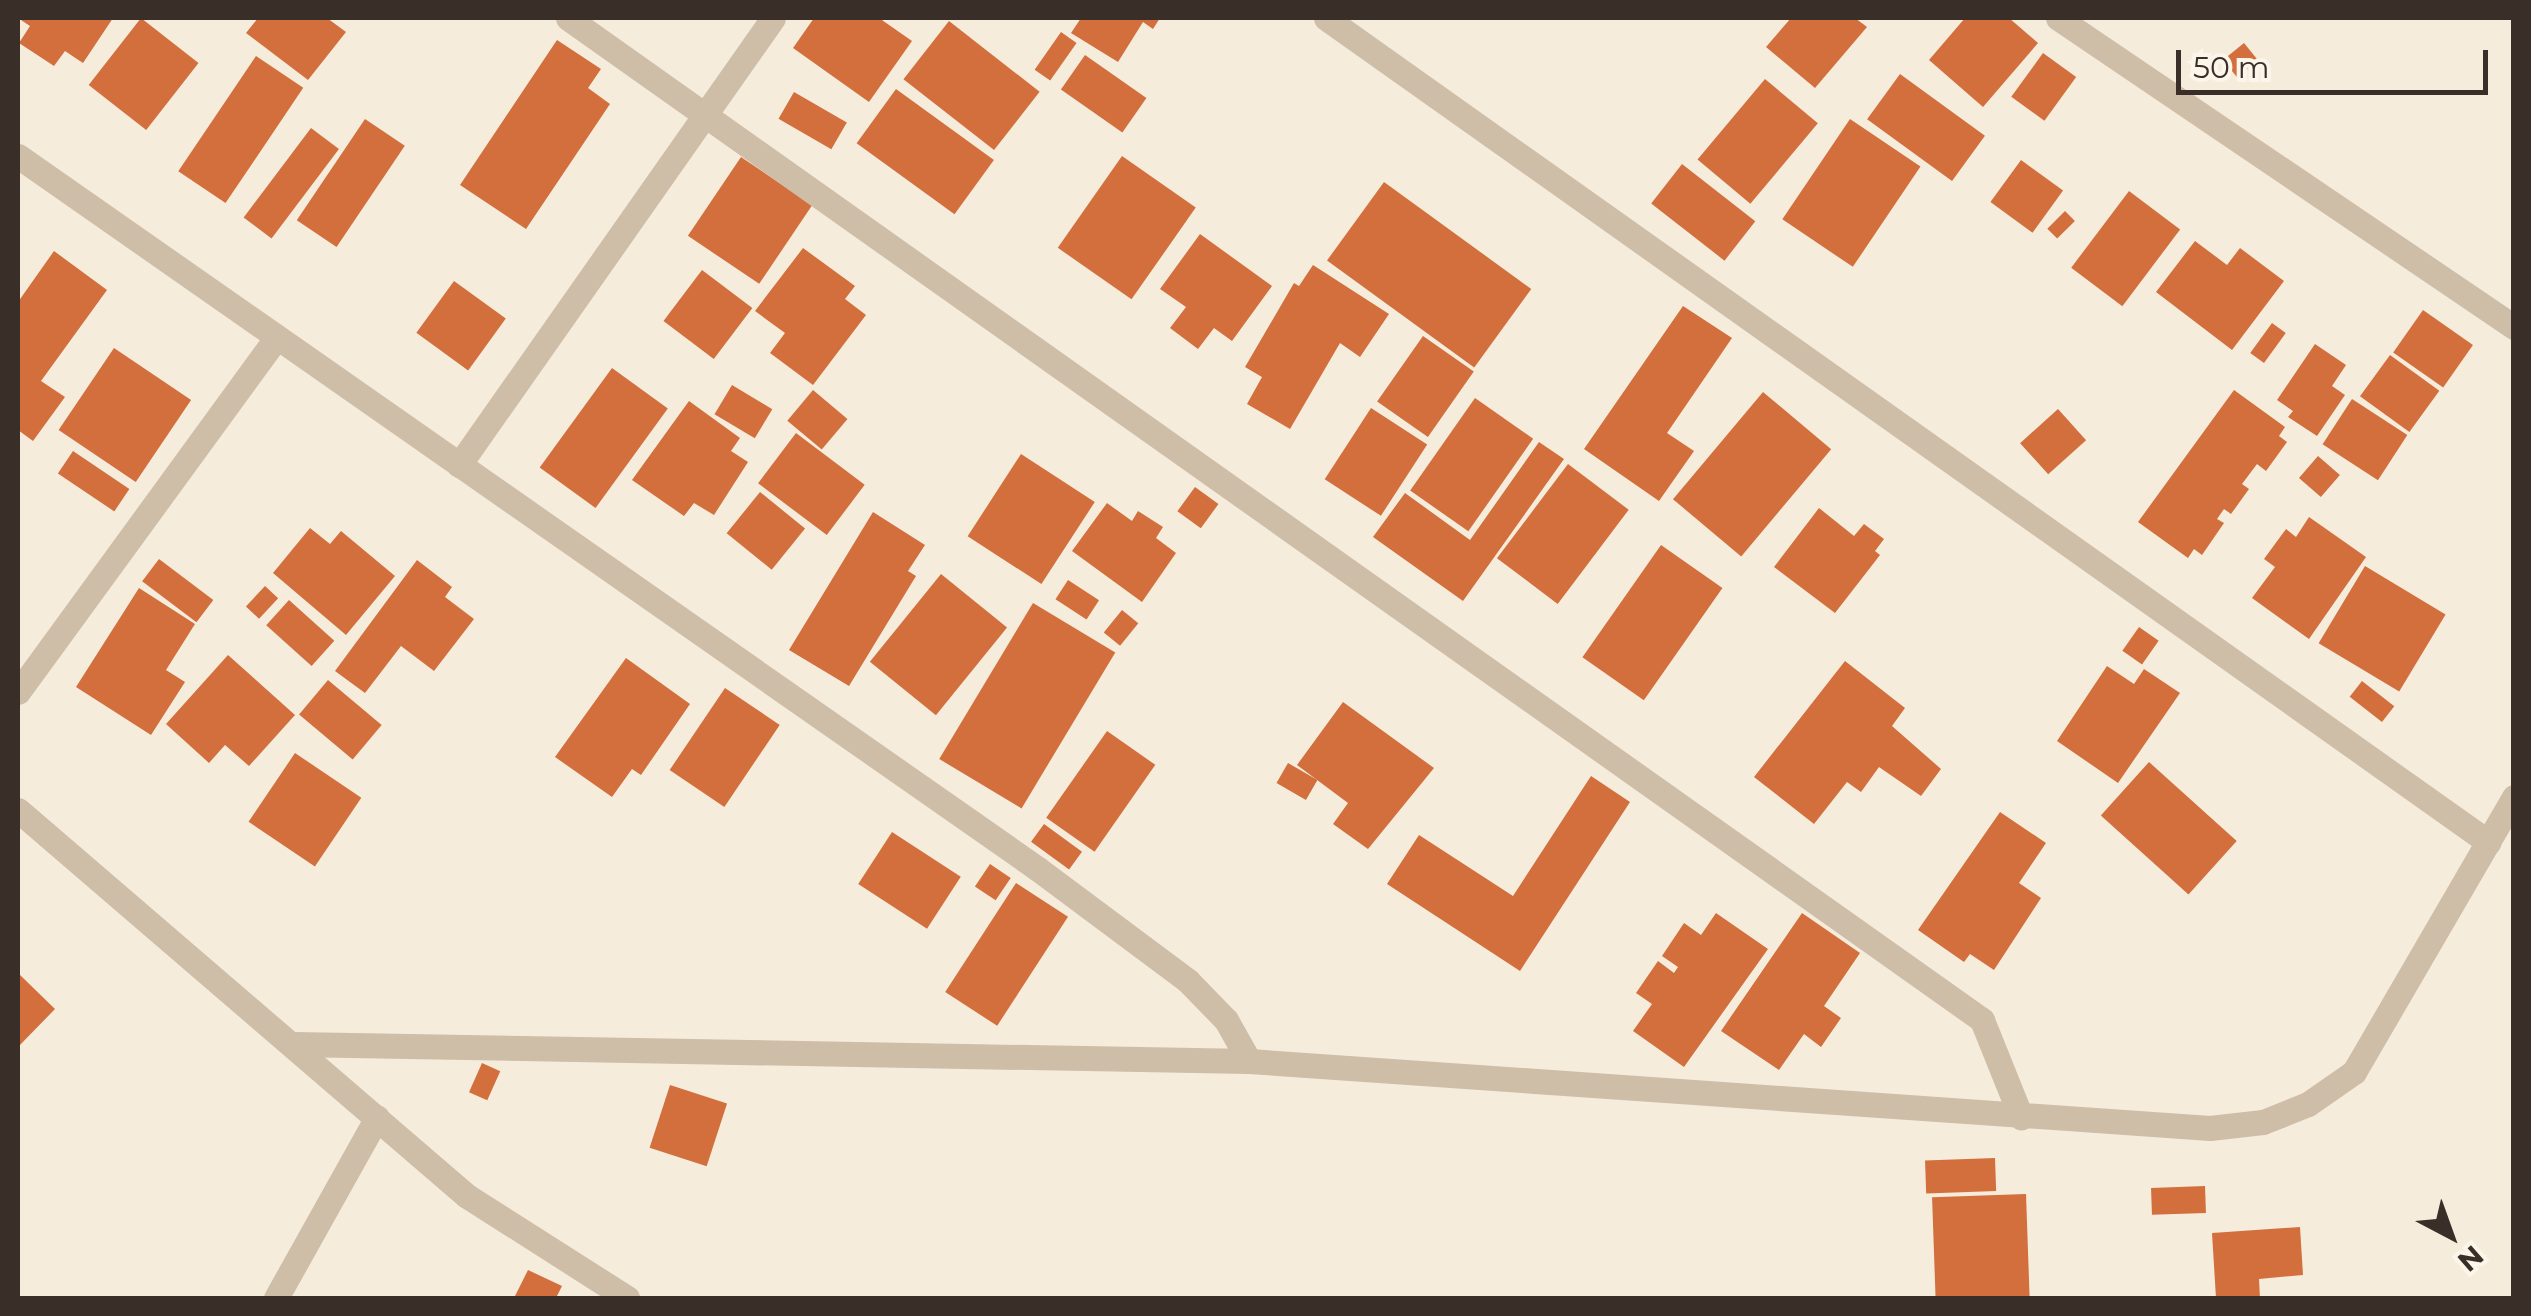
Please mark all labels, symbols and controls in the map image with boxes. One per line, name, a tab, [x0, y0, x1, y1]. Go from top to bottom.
scale bar	[2181, 30, 2494, 92]
text: 50 m	[2193, 49, 2270, 86]
north arrow	[2401, 1186, 2501, 1286]
text: N	[2451, 1238, 2490, 1279]

